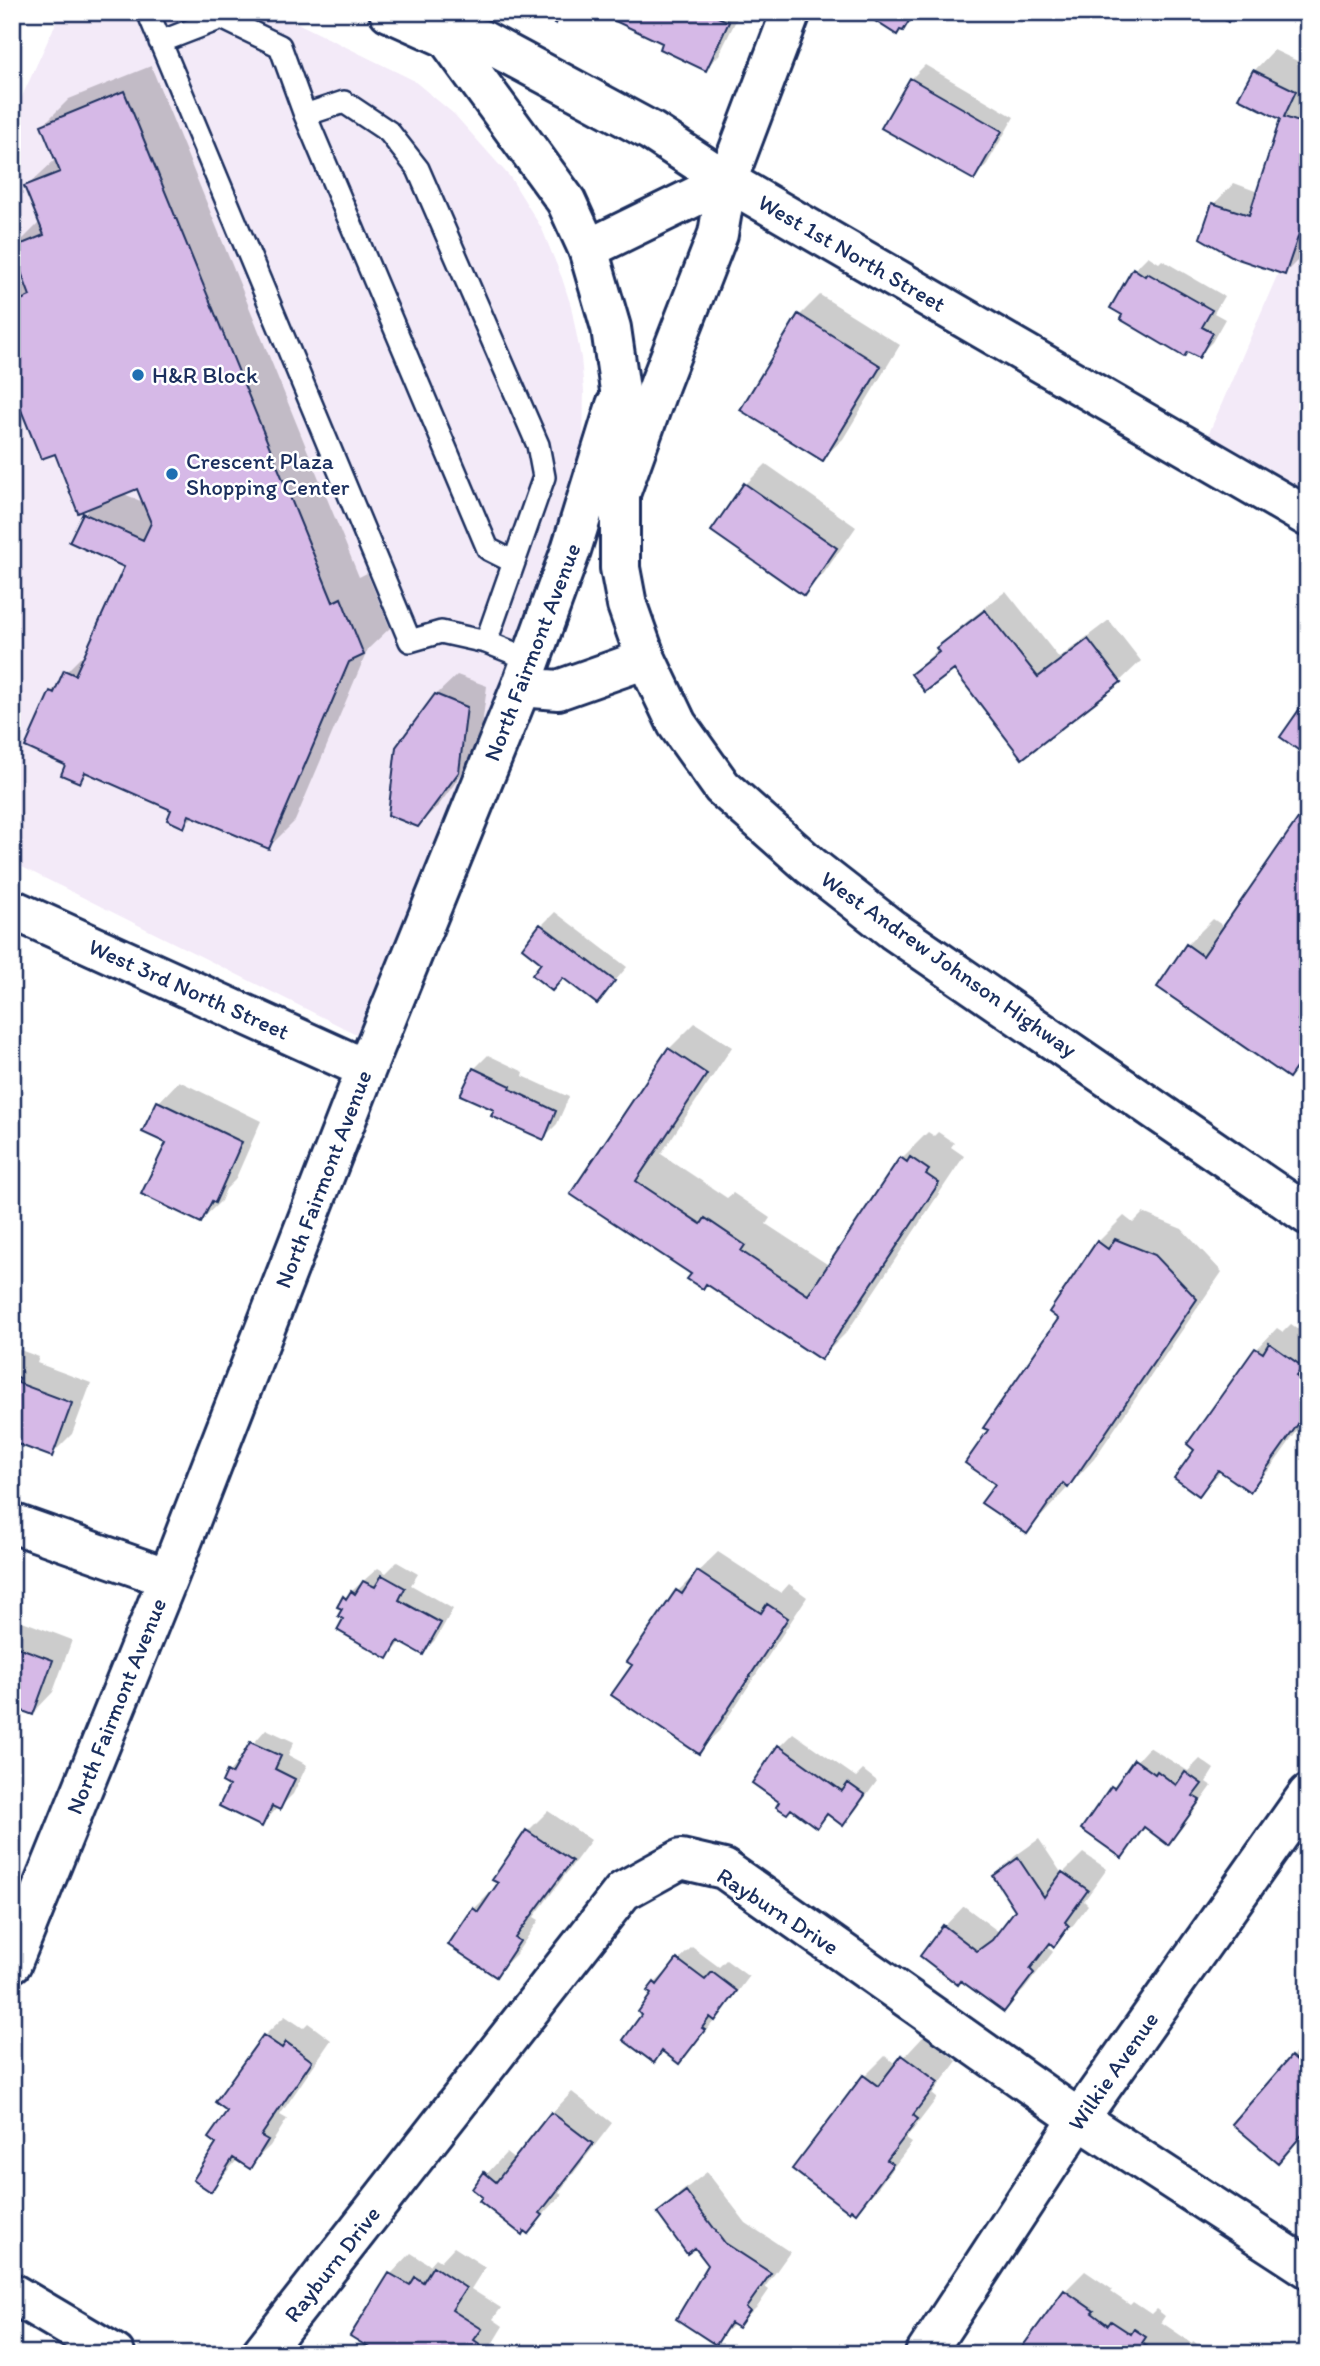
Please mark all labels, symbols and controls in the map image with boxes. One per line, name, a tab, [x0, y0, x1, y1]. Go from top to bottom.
street label: West 1st North Street	[753, 188, 951, 318]
place label: H&R Block	[152, 361, 258, 389]
marker: H&R Block	[130, 367, 146, 383]
place label: Crescent Plaza Shopping Center	[186, 447, 350, 501]
marker: Crescent Plaza Shopping Center	[164, 466, 180, 482]
street label: North Fairmont Avenue	[478, 539, 586, 765]
street label: West Andrew Johnson Highway	[816, 865, 1083, 1063]
street label: West 3rd North Street	[84, 932, 294, 1046]
street label: North Fairmont Avenue	[269, 1066, 377, 1292]
street label: North Fairmont Avenue	[60, 1594, 172, 1818]
street label: Rayburn Drive	[712, 1861, 844, 1961]
street label: Wilkie Avenue	[1062, 2006, 1164, 2136]
street label: Rayburn Drive	[278, 2200, 386, 2328]

